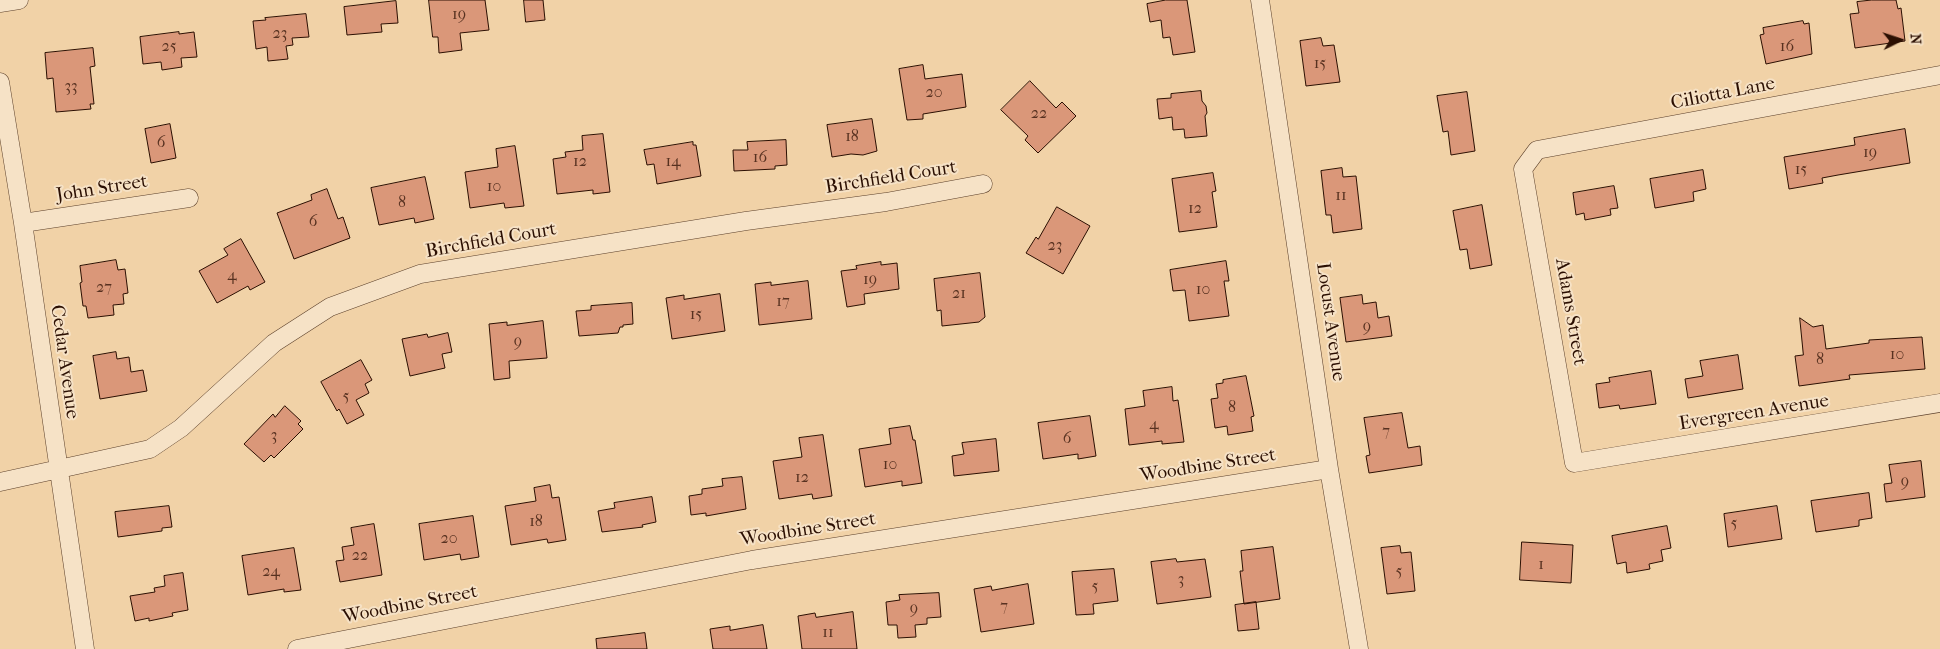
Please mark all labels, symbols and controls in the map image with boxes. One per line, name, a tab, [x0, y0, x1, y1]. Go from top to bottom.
house number: 19	[452, 5, 466, 25]
north arrow	[1875, 15, 1925, 65]
house number: 23	[273, 24, 287, 44]
text: N	[1907, 33, 1924, 45]
house number: 25	[161, 37, 177, 57]
house number: 16	[1780, 37, 1794, 57]
house number: 15	[1314, 54, 1326, 74]
street label: Ciliotta Lane	[1669, 73, 1777, 115]
house number: 33	[64, 77, 78, 97]
house number: 20	[925, 83, 943, 103]
house number: 22	[1031, 104, 1047, 124]
house number: 18	[845, 127, 859, 147]
house number: 6	[157, 133, 165, 153]
house number: 19	[1863, 143, 1877, 163]
house number: 16	[753, 148, 767, 168]
house number: 12	[573, 152, 587, 172]
house number: 14	[665, 152, 681, 172]
street label: Birchfield Court	[824, 156, 958, 200]
house number: 15	[1795, 160, 1807, 180]
street label: John Street	[55, 171, 149, 207]
house number: 10	[487, 177, 501, 197]
house number: 11	[1335, 186, 1347, 206]
house number: 8	[398, 193, 406, 213]
house number: 12	[1188, 199, 1202, 219]
house number: 6	[309, 212, 317, 232]
street label: Birchfield Court	[424, 218, 558, 264]
house number: 23	[1048, 236, 1062, 256]
street label: Adams Street	[1549, 257, 1591, 367]
street label: Locust Avenue	[1310, 261, 1350, 383]
house number: 4	[227, 266, 237, 286]
house number: 19	[863, 270, 877, 290]
house number: 27	[96, 278, 112, 298]
house number: 10	[1196, 280, 1210, 300]
house number: 21	[952, 284, 966, 304]
house number: 17	[776, 292, 790, 312]
street label: Cedar Avenue	[45, 304, 83, 420]
house number: 15	[690, 305, 702, 325]
house number: 9	[1363, 317, 1371, 337]
house number: 9	[514, 332, 522, 352]
house number: 10	[1890, 345, 1904, 365]
house number: 8	[1816, 350, 1824, 370]
house number: 5	[343, 387, 349, 407]
street label: Evergreen Avenue	[1677, 390, 1831, 436]
house number: 8	[1228, 398, 1236, 418]
house number: 4	[1149, 415, 1159, 435]
house number: 7	[1382, 422, 1390, 442]
house number: 3	[271, 426, 277, 446]
house number: 6	[1063, 429, 1071, 449]
street label: Woodbine Street	[1139, 444, 1277, 488]
house number: 10	[883, 455, 897, 475]
house number: 12	[795, 468, 809, 488]
house number: 9	[1901, 472, 1909, 492]
street label: Woodbine Street	[739, 508, 877, 552]
house number: 18	[529, 512, 543, 532]
house number: 5	[1731, 514, 1737, 534]
house number: 20	[440, 529, 458, 549]
house number: 22	[352, 546, 368, 566]
house number: 1	[1538, 555, 1544, 575]
house number: 24	[262, 562, 280, 582]
house number: 5	[1396, 562, 1402, 582]
house number: 3	[1178, 570, 1184, 590]
house number: 5	[1092, 577, 1098, 597]
street label: Woodbine Street	[341, 581, 479, 629]
house number: 7	[1000, 597, 1008, 617]
house number: 9	[910, 599, 918, 619]
house number: 11	[822, 623, 834, 643]

